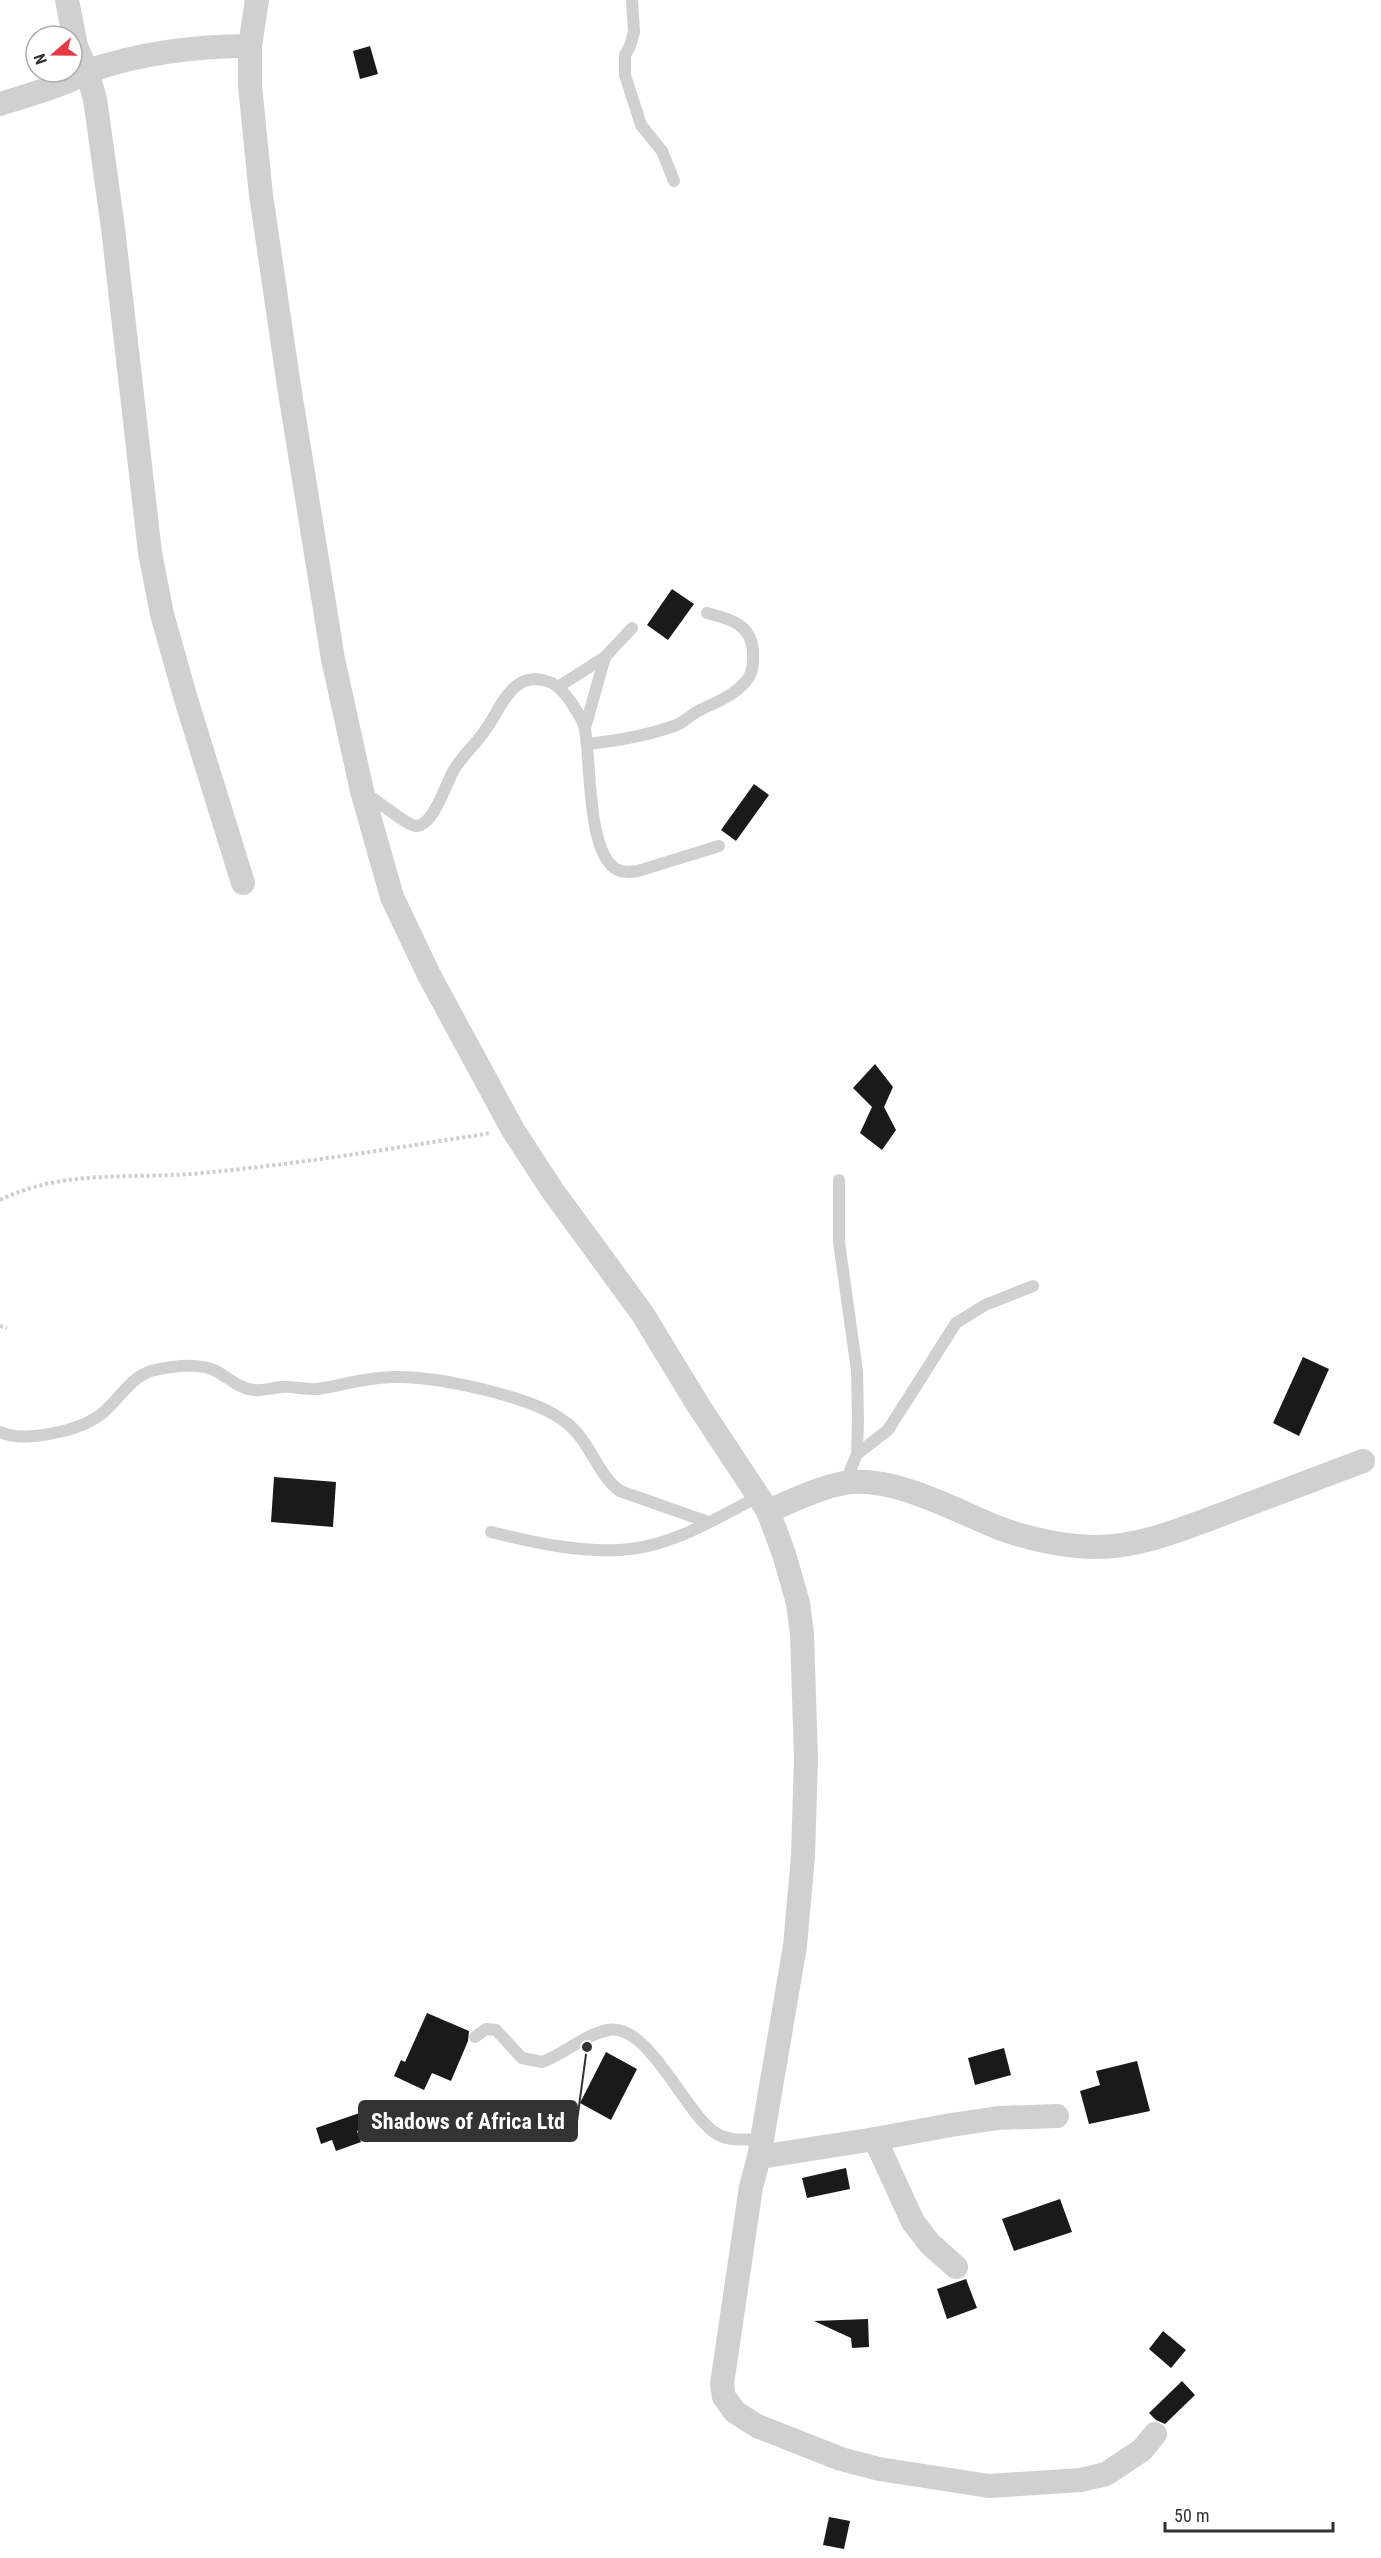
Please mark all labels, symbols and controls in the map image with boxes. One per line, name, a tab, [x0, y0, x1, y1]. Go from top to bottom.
north arrow	[24, 24, 84, 84]
text: N	[30, 51, 51, 67]
callout: Shadows of Africa Ltd	[359, 2101, 577, 2141]
text: Shadows of Africa Ltd	[371, 2109, 565, 2134]
scale bar	[1165, 2495, 1333, 2533]
text: 50 m	[1174, 2505, 1209, 2526]

